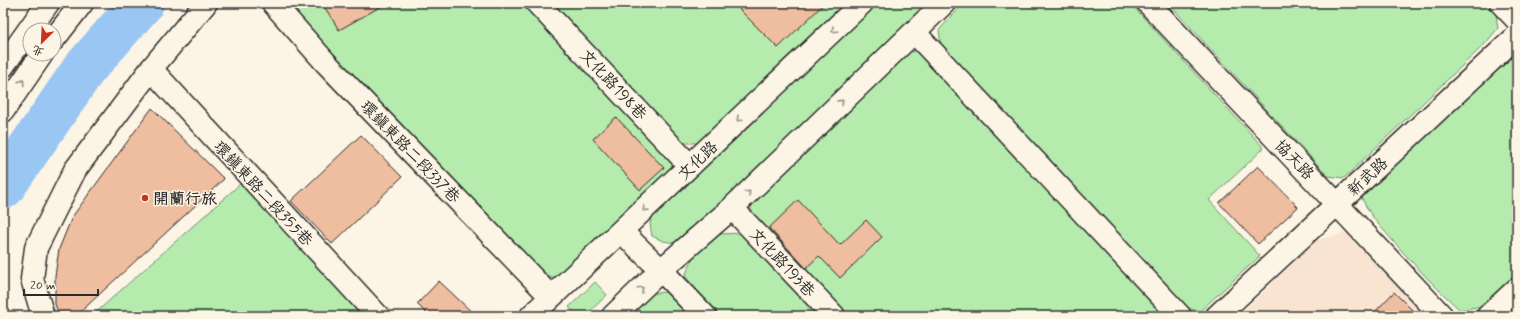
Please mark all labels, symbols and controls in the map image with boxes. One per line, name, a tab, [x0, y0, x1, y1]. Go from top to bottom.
north arrow	[22, 22, 62, 62]
one-way arrow	[831, 25, 839, 33]
text: 北	[30, 42, 46, 59]
street label: 文化路198巷	[575, 45, 651, 125]
one-way arrow	[17, 79, 25, 86]
street label: 環鎮東路二段337巷	[356, 96, 464, 208]
one-way arrow	[836, 99, 844, 107]
one-way arrow	[737, 114, 744, 121]
street label: 協天路	[1270, 135, 1318, 185]
street label: 環鎮東路二段355巷	[209, 137, 317, 251]
street label: 文化路	[673, 137, 723, 185]
street label: 新武路	[1343, 153, 1393, 201]
place label: 開蘭行旅	[153, 189, 218, 210]
one-way arrow	[743, 190, 751, 197]
marker: 開蘭行旅	[140, 193, 150, 203]
one-way arrow	[642, 204, 650, 212]
street label: 文化路193巷	[744, 224, 819, 302]
scale bar	[24, 271, 98, 297]
text: 20 m	[30, 278, 56, 294]
one-way arrow	[636, 286, 644, 294]

